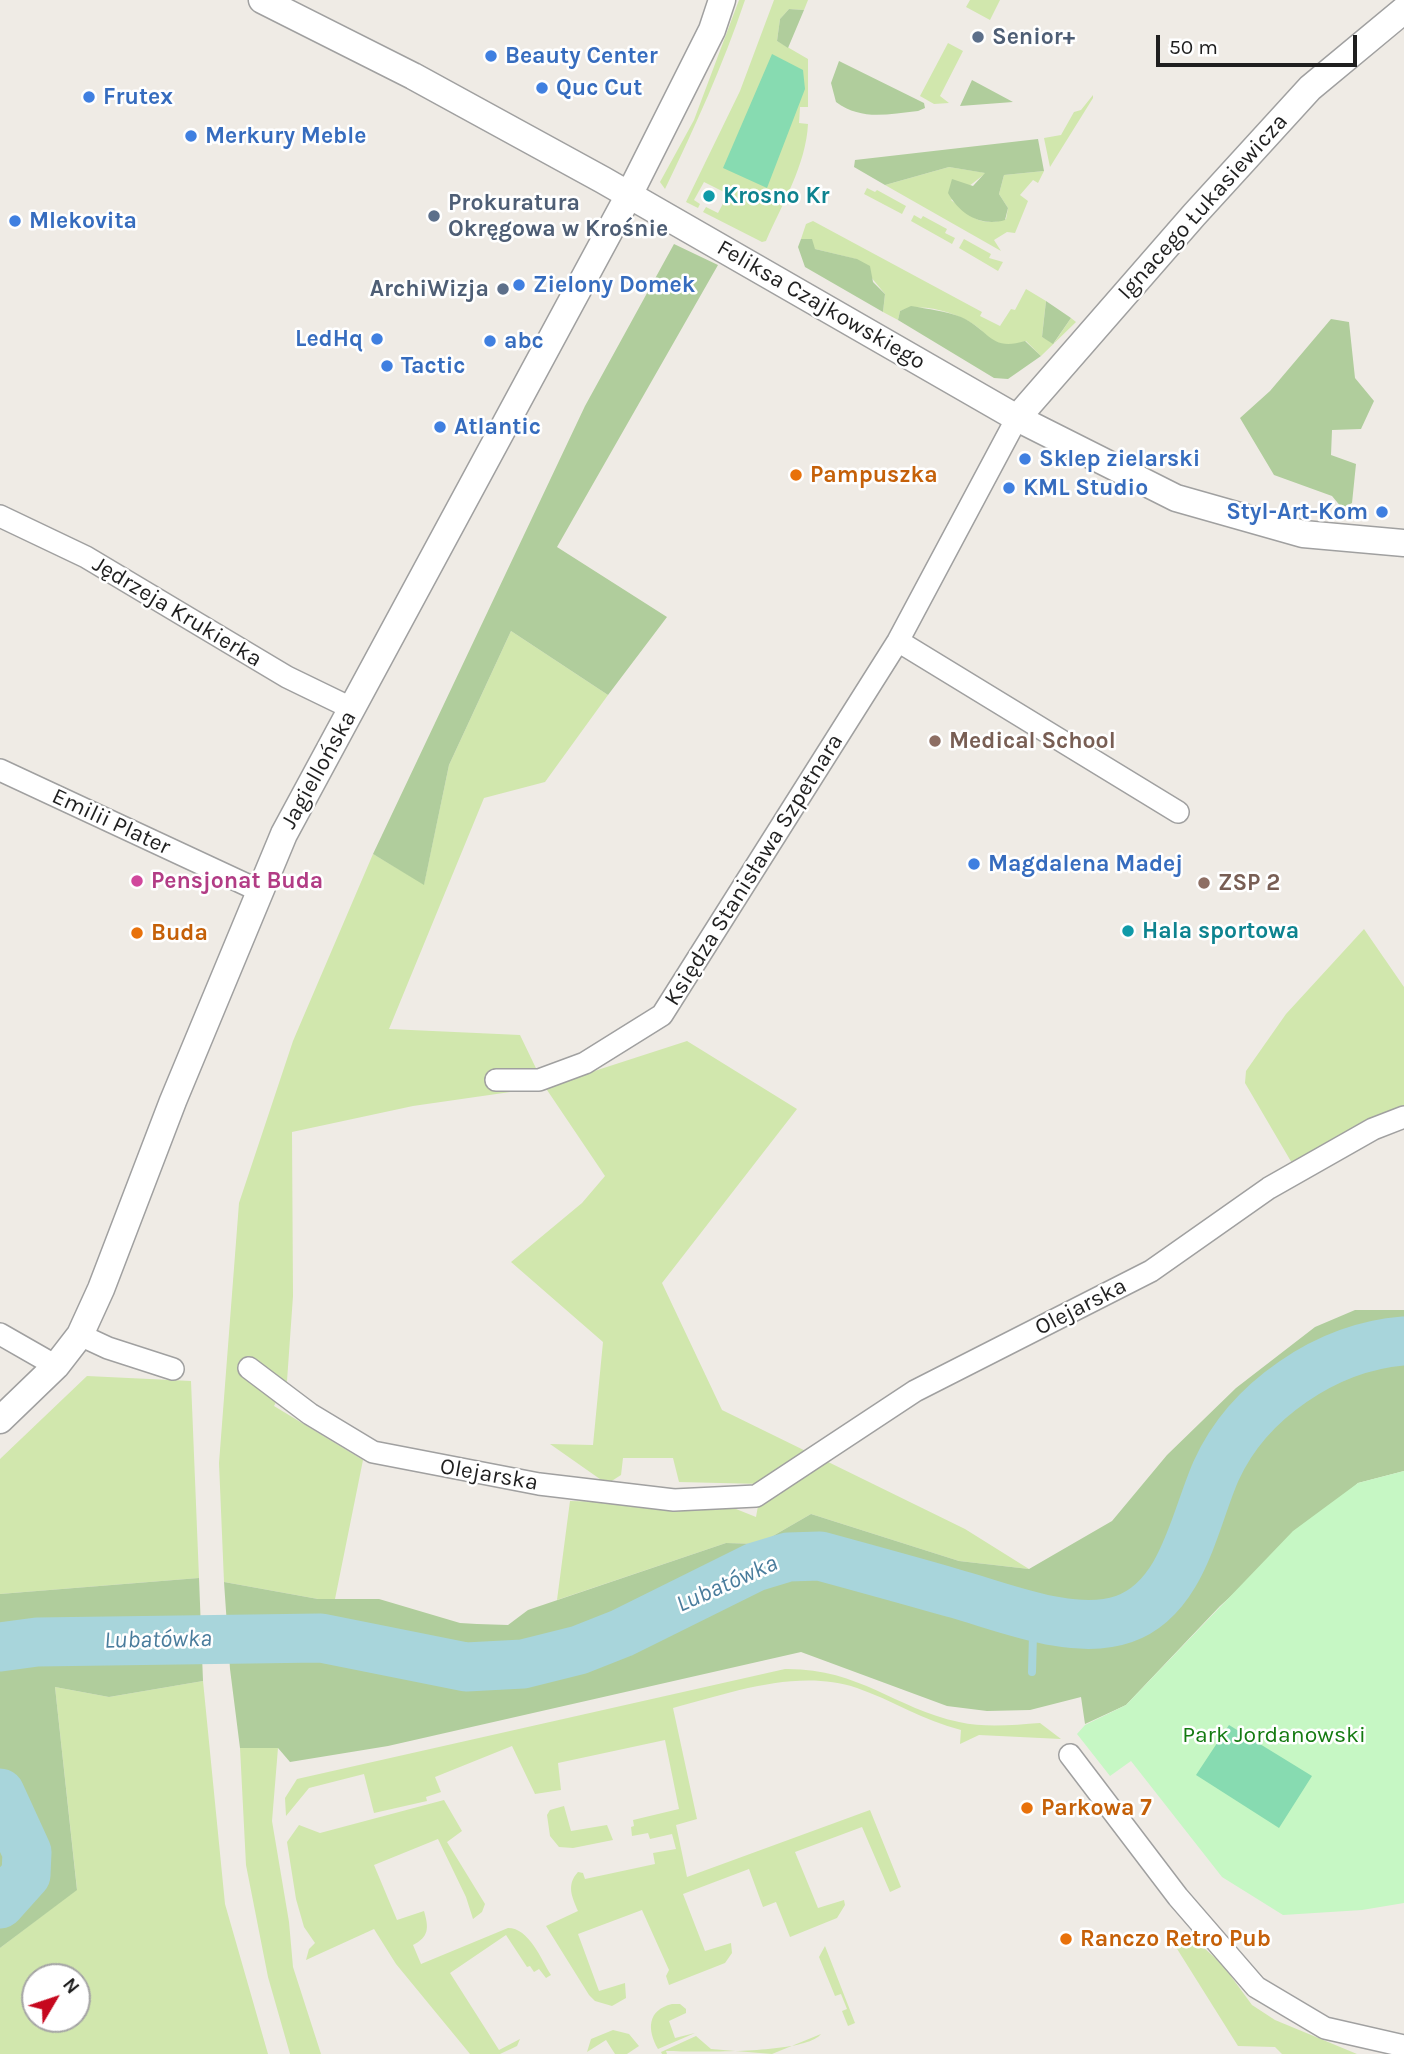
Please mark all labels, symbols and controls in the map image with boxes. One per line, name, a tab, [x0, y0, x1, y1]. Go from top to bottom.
scale bar	[1159, 21, 1360, 65]
place label: Senior+	[992, 23, 1075, 51]
marker: Senior+	[970, 29, 986, 45]
text: 50 m	[1169, 35, 1218, 59]
place label: Beauty Center	[505, 42, 658, 70]
marker: Beauty Center	[483, 48, 499, 64]
place label: Quc Cut	[556, 74, 642, 102]
marker: Quc Cut	[534, 80, 550, 96]
place label: Frutex	[103, 83, 173, 111]
marker: Frutex	[81, 89, 97, 105]
street label: Ignacego Łukasiewicza	[1112, 108, 1294, 306]
place label: Merkury Meble	[205, 122, 366, 150]
marker: Merkury Meble	[183, 128, 199, 144]
place label: Krosno Kr	[723, 182, 829, 210]
marker: Krosno Kr	[701, 188, 717, 204]
place label: Prokuratura Okręgowa w Krośnie	[448, 189, 668, 243]
place label: Mlekovita	[29, 207, 137, 235]
marker: Prokuratura Okręgowa w Krośnie	[426, 208, 442, 224]
marker: Mlekovita	[7, 213, 23, 229]
street label: Feliksa Czajkowskiego	[712, 234, 930, 376]
place label: Zielony Domek	[533, 271, 695, 299]
place label: ArchiWizja	[370, 275, 489, 303]
marker: Zielony Domek	[511, 277, 527, 293]
marker: ArchiWizja	[495, 281, 511, 297]
place label: LedHq	[295, 325, 363, 353]
place label: abc	[504, 327, 544, 355]
marker: LedHq	[369, 331, 385, 347]
marker: abc	[482, 333, 498, 349]
place label: Tactic	[401, 352, 465, 380]
marker: Tactic	[379, 358, 395, 374]
place label: Atlantic	[454, 413, 541, 441]
marker: Atlantic	[432, 419, 448, 435]
place label: Sklep zielarski	[1039, 445, 1200, 473]
marker: Sklep zielarski	[1017, 451, 1033, 467]
place label: Pampuszka	[810, 461, 938, 489]
marker: Pampuszka	[788, 467, 804, 483]
place label: KML Studio	[1023, 474, 1148, 502]
marker: KML Studio	[1001, 480, 1017, 496]
place label: Styl-Art-Kom	[1226, 498, 1368, 526]
marker: Styl-Art-Kom	[1374, 504, 1390, 520]
street label: Jędrzeja Krukierka	[87, 551, 267, 673]
street label: Jagiellońska	[275, 706, 363, 834]
place label: Medical School	[949, 727, 1116, 755]
street label: Księdza Stanisława Szpetnara	[659, 729, 849, 1011]
marker: Medical School	[927, 733, 943, 749]
street label: Emilii Plater	[47, 783, 175, 861]
place label: Magdalena Madej	[988, 850, 1183, 878]
marker: Magdalena Madej	[966, 856, 982, 872]
place label: Pensjonat Buda	[151, 867, 323, 895]
place label: ZSP 2	[1218, 869, 1280, 897]
marker: Pensjonat Buda	[129, 873, 145, 889]
marker: ZSP 2	[1196, 875, 1212, 891]
place label: Hala sportowa	[1142, 917, 1299, 945]
place label: Buda	[151, 919, 208, 947]
marker: Hala sportowa	[1120, 923, 1136, 939]
marker: Buda	[129, 925, 145, 941]
street label: Olejarska	[1031, 1272, 1131, 1342]
street label: Olejarska	[438, 1453, 540, 1497]
water label: Lubatówka	[672, 1549, 782, 1619]
water label: Lubatówka	[104, 1625, 212, 1655]
park label: Park Jordanowski	[1182, 1721, 1366, 1749]
place label: Parkowa 7	[1041, 1794, 1152, 1822]
marker: Parkowa 7	[1019, 1800, 1035, 1816]
place label: Ranczo Retro Pub	[1080, 1925, 1271, 1953]
marker: Ranczo Retro Pub	[1058, 1931, 1074, 1947]
north arrow	[21, 1963, 91, 2033]
text: N	[58, 1974, 84, 1998]

